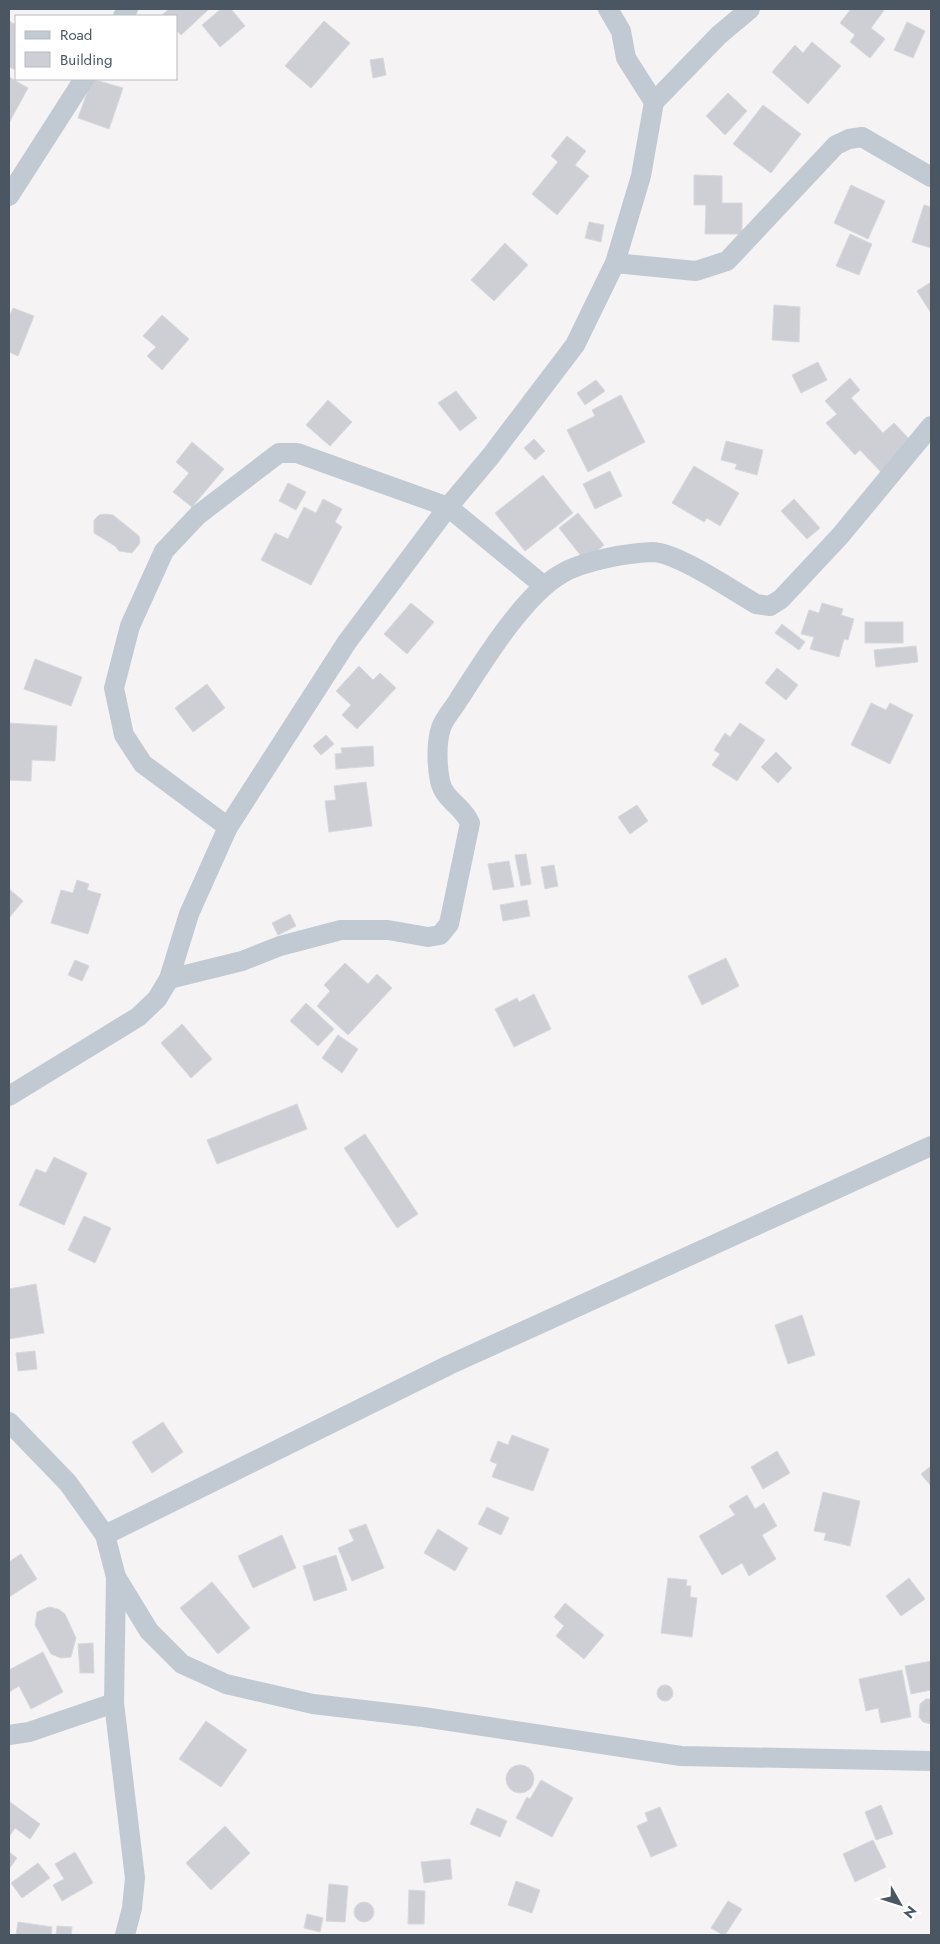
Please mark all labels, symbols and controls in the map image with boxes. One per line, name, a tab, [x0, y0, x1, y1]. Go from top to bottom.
legend	[15, 15, 178, 80]
text: Road	[60, 24, 92, 46]
text: Building	[60, 49, 112, 71]
north arrow	[875, 1879, 925, 1929]
text: N	[899, 1902, 921, 1923]

